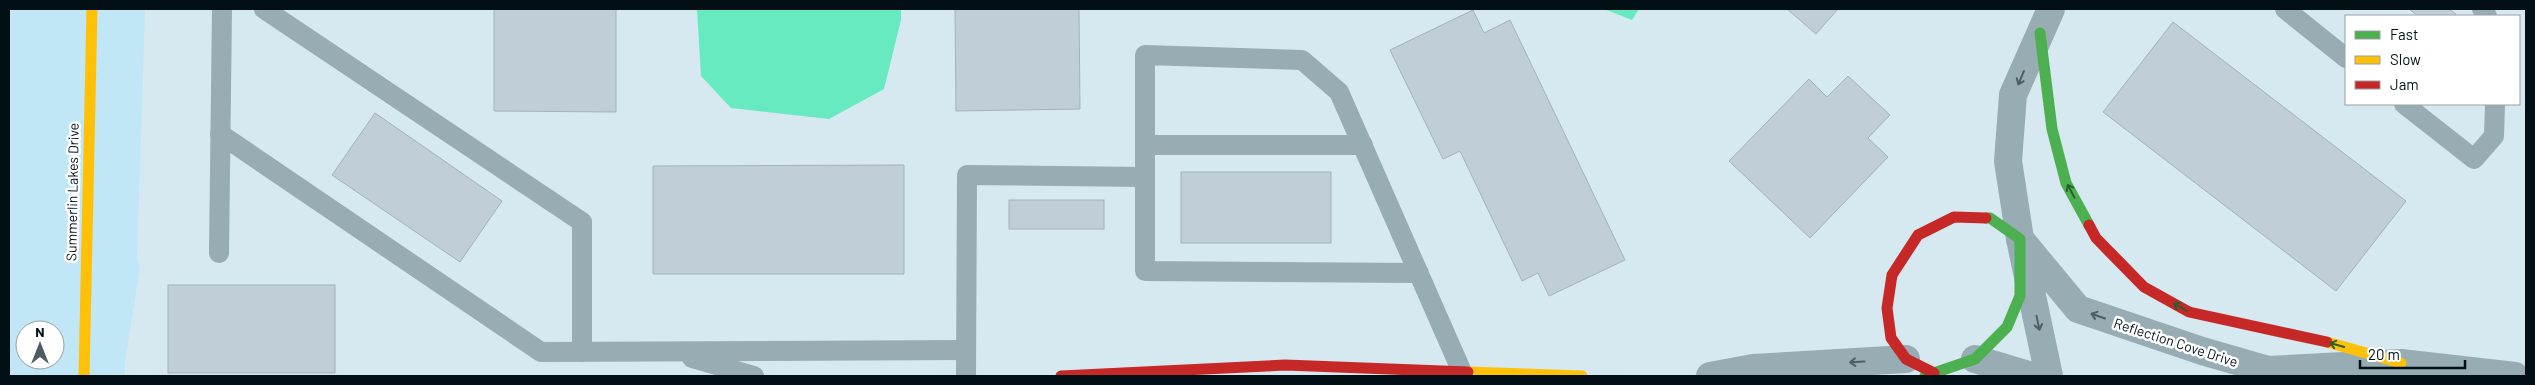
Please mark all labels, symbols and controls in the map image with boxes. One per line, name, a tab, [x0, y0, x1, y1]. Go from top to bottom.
legend	[2345, 15, 2520, 105]
text: Fast	[2390, 25, 2418, 43]
text: Slow	[2390, 50, 2421, 68]
one-way arrow	[2016, 70, 2025, 85]
text: Jam	[2390, 75, 2419, 93]
street label: Summerlin Lakes Drive	[62, 123, 82, 261]
one-way arrow	[2066, 184, 2076, 199]
one-way arrow	[2172, 302, 2187, 312]
one-way arrow	[2091, 311, 2107, 320]
street label: Reflection Cove Drive	[2112, 314, 2240, 370]
one-way arrow	[2034, 315, 2043, 331]
north arrow	[15, 320, 65, 370]
text: N	[35, 323, 45, 340]
scale bar	[2360, 338, 2465, 370]
one-way arrow	[2330, 340, 2346, 350]
text: 20 m	[2368, 345, 2400, 363]
one-way arrow	[1850, 358, 1866, 367]

